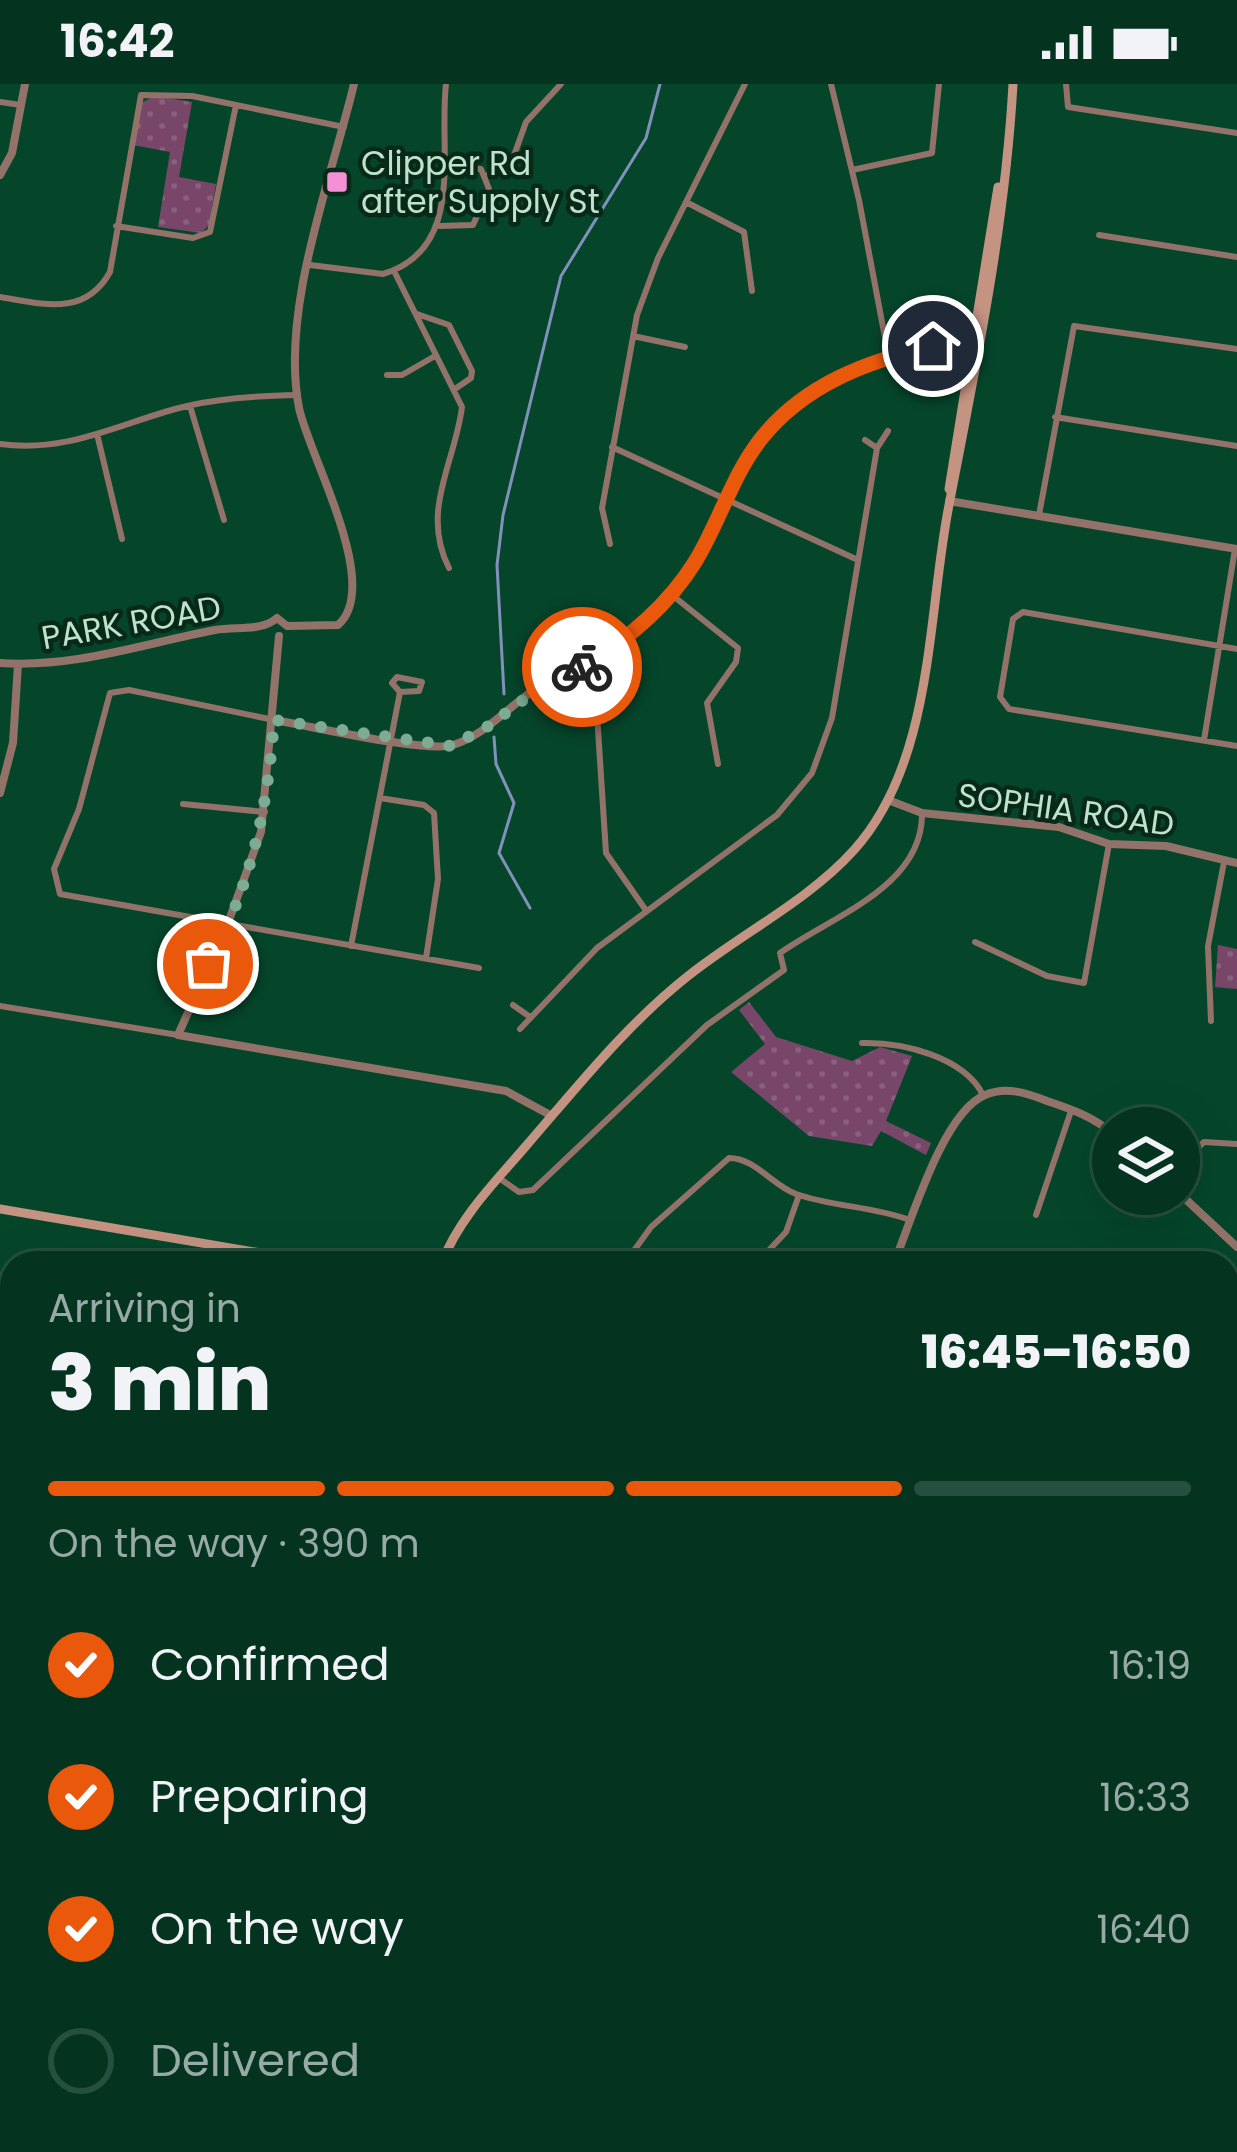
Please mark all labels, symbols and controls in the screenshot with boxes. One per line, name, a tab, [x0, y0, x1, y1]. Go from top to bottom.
text: 16:42	[60, 10, 175, 73]
place label: Clipper Rd after Supply St	[361, 140, 600, 225]
marker: Clipper Rd after Supply St	[324, 169, 350, 195]
pin	[882, 295, 984, 397]
icon: home	[900, 313, 966, 379]
street label: PARK ROAD	[38, 584, 225, 661]
courier	[522, 607, 642, 727]
icon: bike	[549, 634, 615, 700]
street label: SOPHIA ROAD	[955, 771, 1177, 848]
pin	[157, 913, 259, 1015]
icon: bag	[175, 931, 241, 997]
map controls	[1092, 1107, 1200, 1215]
button: layers	[1092, 1107, 1200, 1215]
text: Arriving in	[48, 1281, 241, 1336]
text: 16:45–16:50	[921, 1321, 1191, 1384]
text: 3 min	[48, 1328, 271, 1437]
text: On the way · 390 m	[48, 1516, 420, 1571]
icon: check	[48, 1632, 114, 1698]
text: Confirmed	[150, 1633, 390, 1696]
text: 16:19	[1108, 1638, 1191, 1693]
icon: check	[48, 1764, 114, 1830]
text: Preparing	[150, 1765, 369, 1828]
text: 16:33	[1100, 1770, 1191, 1825]
icon: check	[48, 1896, 114, 1962]
text: On the way	[150, 1897, 404, 1960]
text: 16:40	[1096, 1902, 1191, 1957]
text: Delivered	[150, 2029, 360, 2092]

